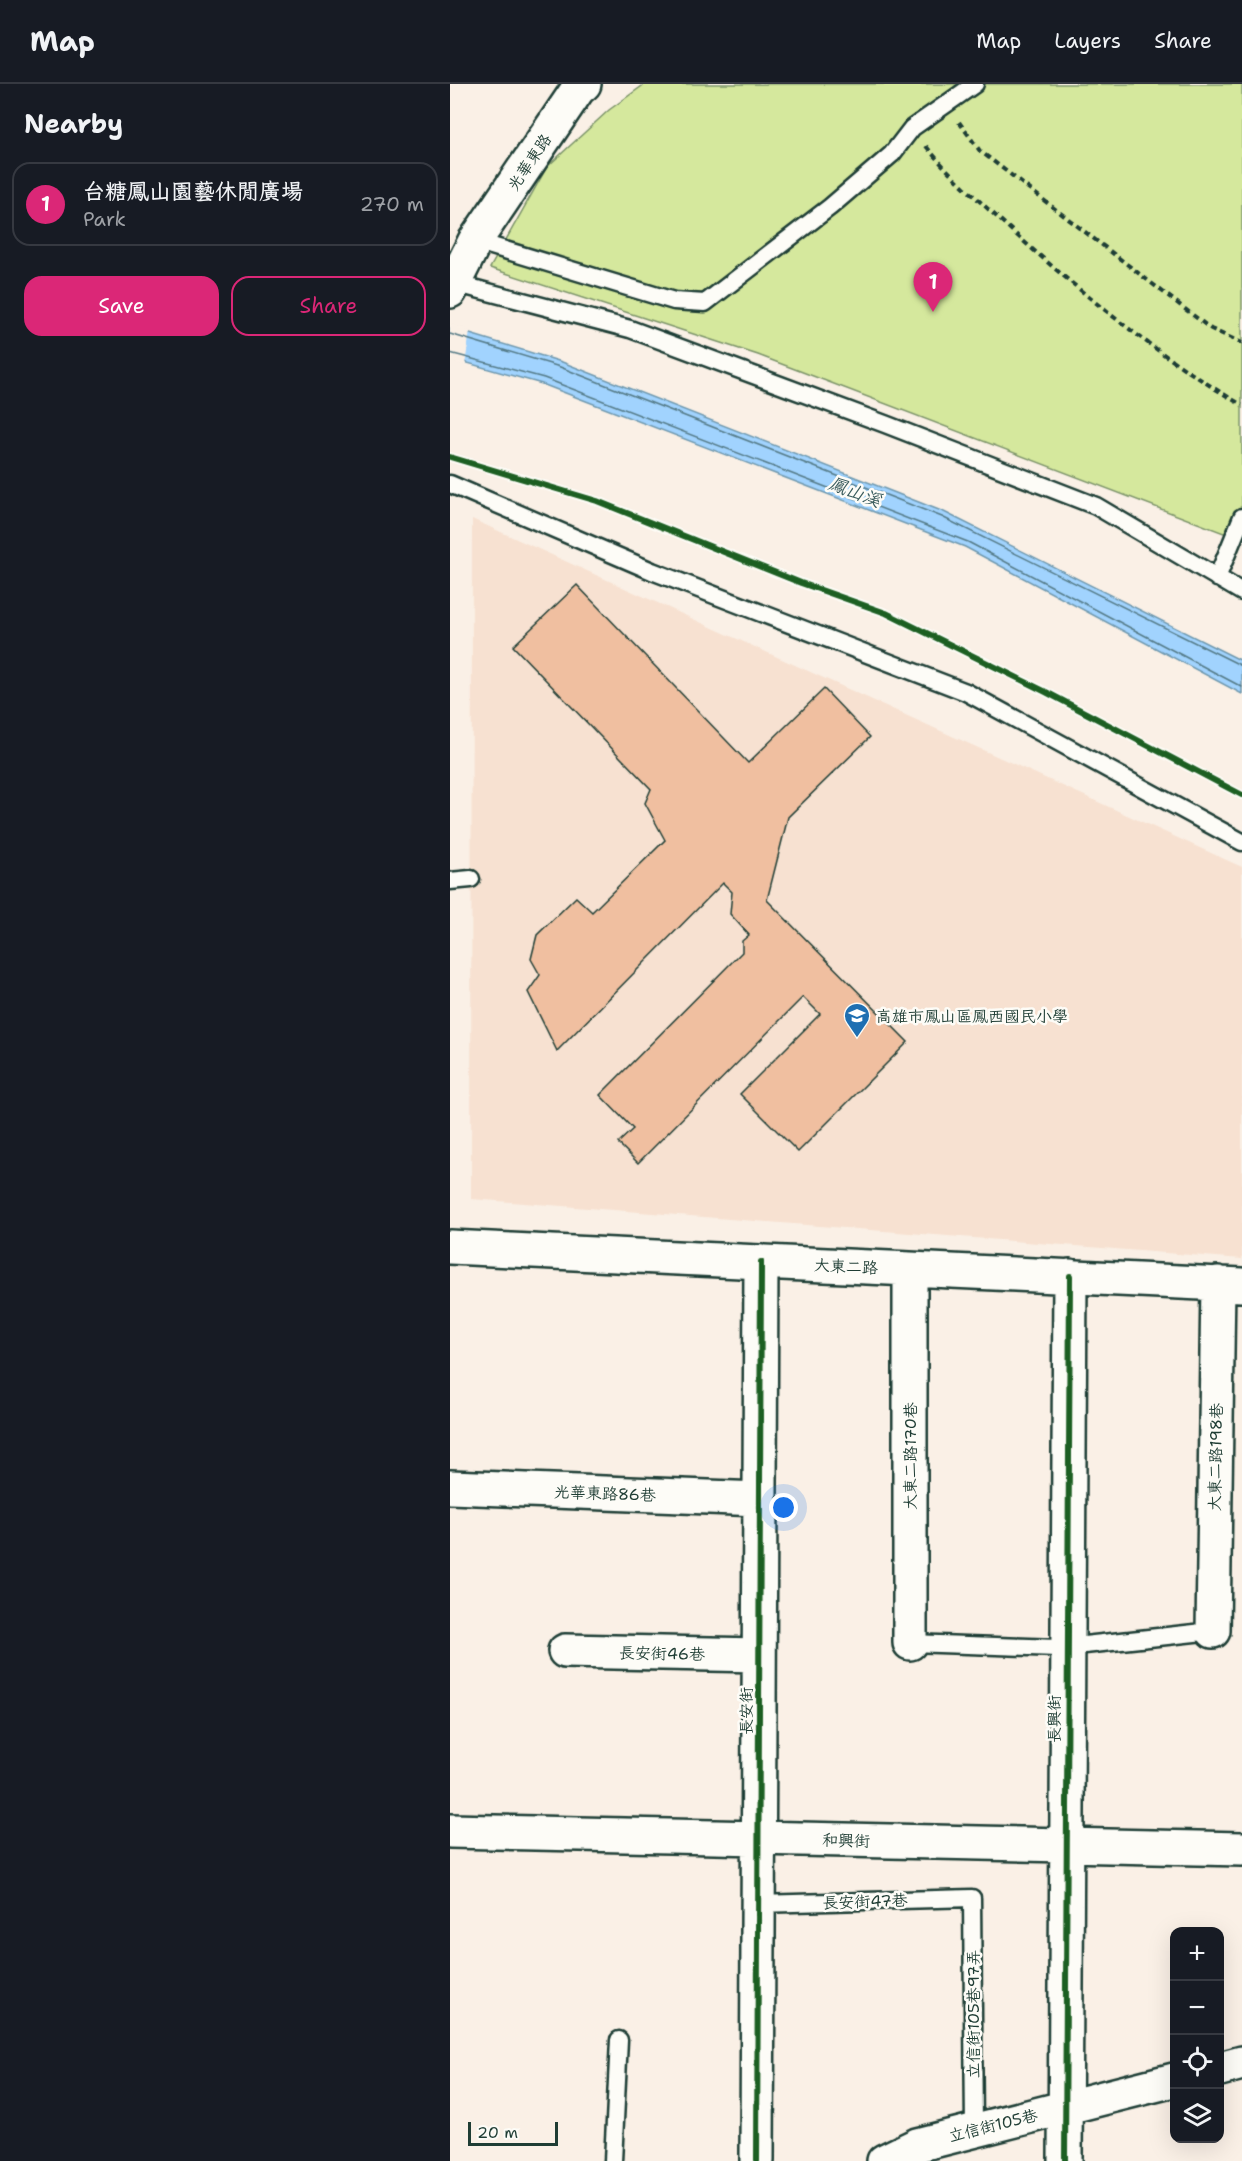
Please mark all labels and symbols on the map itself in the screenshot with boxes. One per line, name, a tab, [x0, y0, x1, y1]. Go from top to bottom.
street label: 光華東路	[503, 130, 556, 195]
pin: 1	[914, 262, 952, 312]
water label: 鳳山溪	[825, 471, 885, 513]
school or university icon: 高雄市鳳山區鳳西國民小學	[842, 1001, 872, 1039]
place label: 高雄市鳳山區鳳西國民小學	[876, 1006, 1068, 1027]
street label: 大東二路	[813, 1254, 878, 1279]
street label: 大東二路170巷	[900, 1402, 921, 1510]
street label: 大東二路198巷	[1204, 1403, 1227, 1511]
street label: 光華東路86巷	[554, 1481, 656, 1506]
your location	[769, 1493, 798, 1522]
street label: 長安街46巷	[619, 1642, 705, 1665]
street label: 長安街	[736, 1687, 757, 1735]
street label: 長興街	[1044, 1695, 1065, 1743]
street label: 和興街	[822, 1830, 870, 1851]
street label: 長安街47巷	[822, 1890, 908, 1913]
street label: 立信街105巷97弄	[963, 1950, 984, 2078]
street label: 立信街105巷	[946, 2104, 1040, 2147]
scale bar	[468, 2119, 558, 2146]

